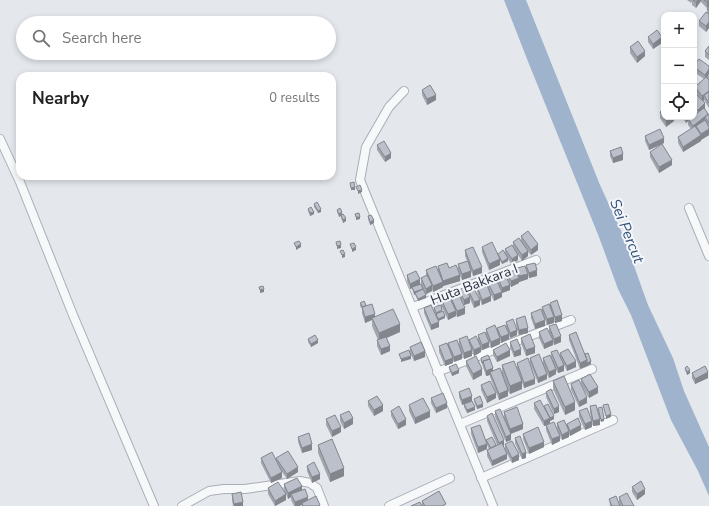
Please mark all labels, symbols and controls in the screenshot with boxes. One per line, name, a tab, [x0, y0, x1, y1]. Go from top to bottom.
map controls	[661, 12, 697, 120]
button: +	[661, 12, 697, 48]
search box	[16, 16, 336, 60]
icon: search	[30, 27, 52, 49]
text: Search here	[62, 28, 142, 48]
button: −	[661, 48, 697, 84]
button: locate	[661, 84, 697, 120]
text: Nearby	[32, 87, 89, 110]
text: 0 results	[269, 89, 320, 107]
water label: Sei Percut	[605, 196, 649, 267]
street label: Huta Bakkara I	[428, 259, 521, 310]

